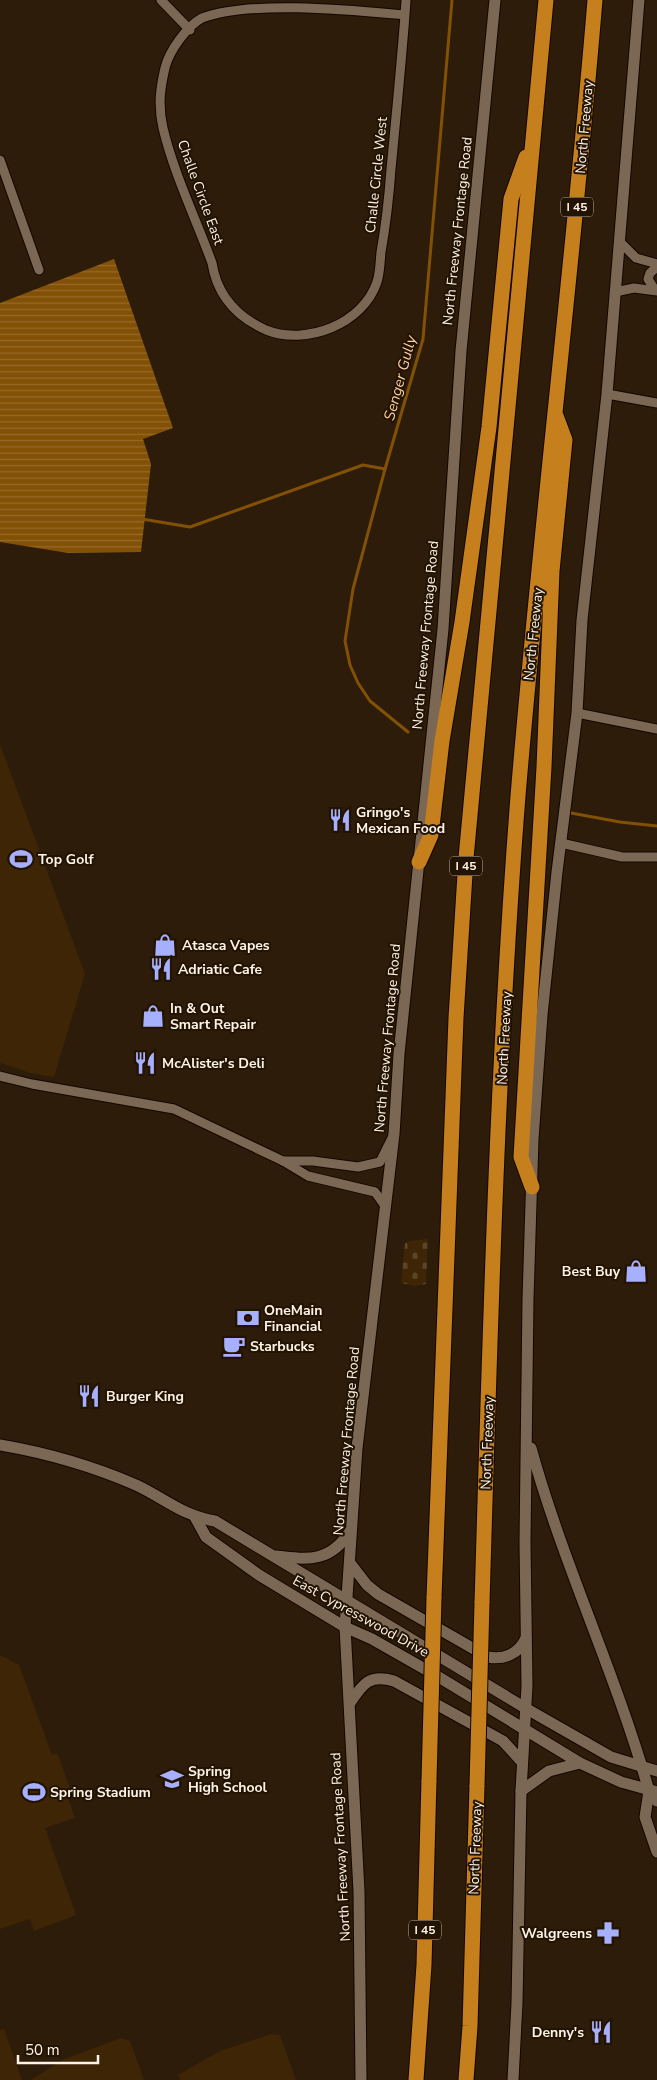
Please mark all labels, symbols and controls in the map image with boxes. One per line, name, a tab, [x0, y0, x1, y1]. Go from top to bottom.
street label: North Freeway	[571, 79, 598, 174]
street label: Challe Circle West	[361, 116, 392, 234]
street label: North Freeway Frontage Road	[438, 136, 477, 326]
street label: Challe Circle East	[173, 137, 228, 247]
road number: I 45	[561, 198, 593, 216]
water label: Senger Gully	[379, 332, 421, 423]
street label: North Freeway Frontage Road	[408, 540, 443, 730]
street label: North Freeway	[519, 586, 548, 682]
place label: Gringo's Mexican Food	[356, 803, 445, 838]
restaurant icon: Gringo's Mexican Food	[327, 807, 353, 833]
sports icon: Top Golf	[8, 846, 34, 872]
place label: Top Golf	[38, 850, 95, 869]
road number: I 45	[450, 856, 482, 876]
shop icon: Atasca Vapes	[152, 932, 178, 958]
place label: Atasca Vapes	[182, 936, 270, 955]
street label: North Freeway Frontage Road	[370, 943, 405, 1133]
restaurant icon: Adriatic Cafe	[148, 956, 174, 982]
place label: Adriatic Cafe	[178, 960, 263, 979]
street label: North Freeway	[493, 990, 516, 1085]
place label: In & Out Smart Repair	[170, 999, 256, 1034]
shop icon: In & Out Smart Repair	[140, 1003, 166, 1029]
restaurant icon: McAlister's Deli	[132, 1050, 158, 1076]
place label: McAlister's Deli	[162, 1054, 265, 1073]
shop icon: Best Buy	[623, 1258, 649, 1284]
place label: Best Buy	[562, 1262, 621, 1281]
place label: OneMain Financial	[264, 1301, 322, 1336]
bank icon: OneMain Financial	[235, 1305, 261, 1331]
cafe icon: Starbucks	[221, 1333, 247, 1359]
place label: Starbucks	[250, 1337, 315, 1356]
street label: North Freeway Frontage Road	[329, 1346, 364, 1536]
restaurant icon: Burger King	[76, 1383, 102, 1409]
place label: Burger King	[106, 1387, 184, 1406]
street label: North Freeway	[476, 1395, 499, 1490]
street label: East Cypresswood Drive	[289, 1571, 432, 1662]
street label: North Freeway Frontage Road	[326, 1752, 355, 1942]
place label: Spring High School	[188, 1762, 268, 1797]
school or university icon: Spring High School	[159, 1766, 185, 1792]
sports icon: Spring Stadium	[21, 1779, 47, 1805]
place label: Spring Stadium	[50, 1783, 151, 1802]
street label: North Freeway	[464, 1800, 487, 1895]
road number: I 45	[409, 1920, 441, 1940]
pharmacy icon: Walgreens	[595, 1920, 621, 1946]
place label: Walgreens	[521, 1924, 592, 1943]
restaurant icon: Denny's	[588, 2019, 614, 2045]
place label: Denny's	[532, 2023, 584, 2042]
scale bar	[18, 2032, 98, 2064]
text: 50 m	[25, 2040, 60, 2060]

